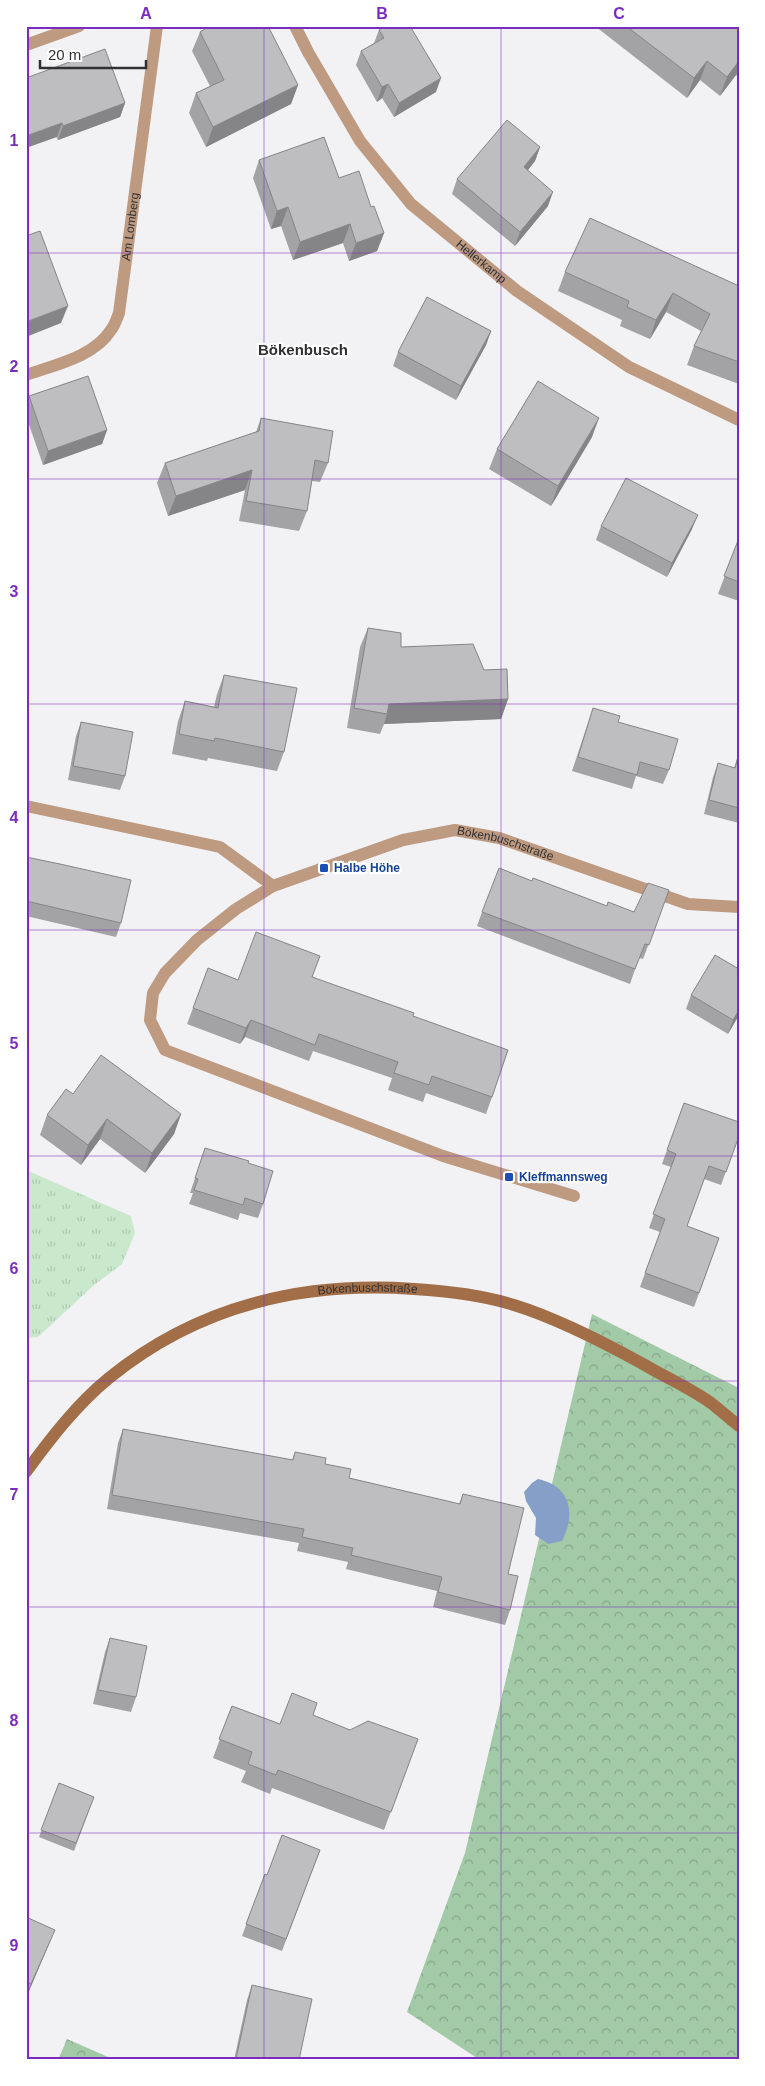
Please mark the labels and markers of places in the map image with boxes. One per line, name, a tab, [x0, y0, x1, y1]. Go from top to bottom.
place label: Halbe Höhe	[334, 861, 400, 875]
marker: Halbe Höhe	[318, 862, 330, 874]
place label: Kleffmannsweg	[519, 1170, 608, 1184]
marker: Kleffmannsweg	[503, 1171, 515, 1183]

